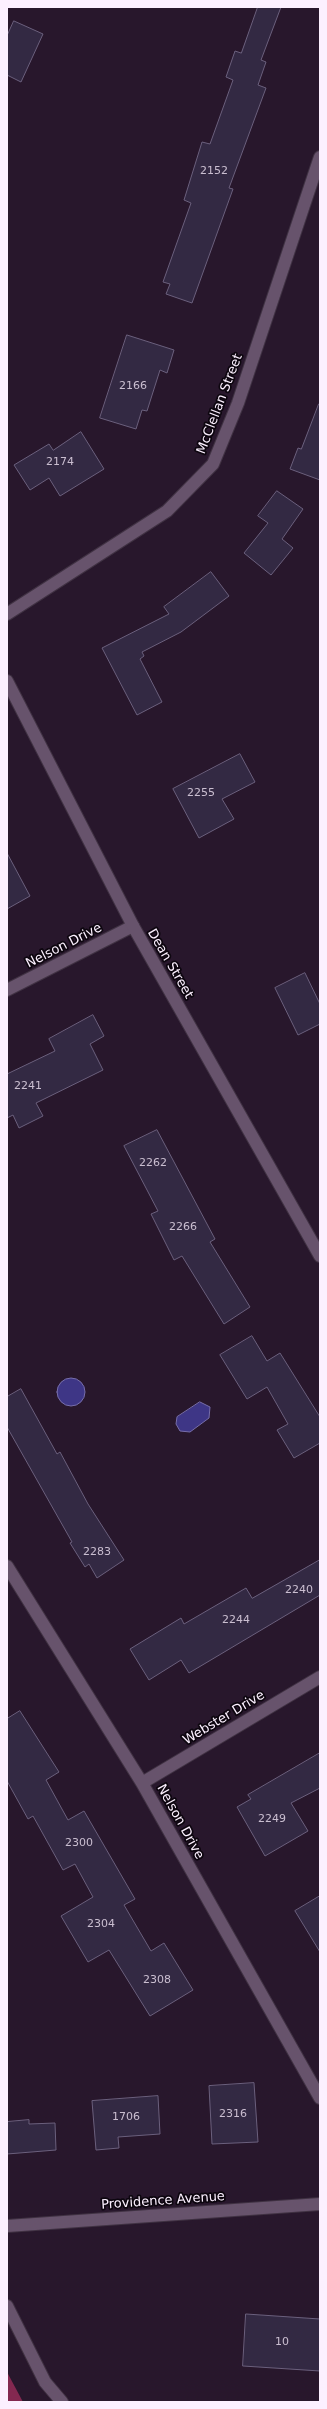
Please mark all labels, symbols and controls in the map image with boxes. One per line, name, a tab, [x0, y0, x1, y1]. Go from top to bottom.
house number: 2152	[200, 164, 228, 178]
street label: McClellan Street	[194, 352, 246, 456]
house number: 2166	[119, 379, 147, 393]
house number: 2174	[46, 455, 74, 469]
house number: 2255	[187, 786, 215, 800]
street label: Nelson Drive	[23, 920, 105, 972]
street label: Dean Street	[144, 926, 196, 1002]
house number: 2241	[14, 1079, 42, 1093]
house number: 2262	[139, 1156, 167, 1170]
house number: 2266	[169, 1220, 197, 1234]
house number: 2283	[83, 1545, 111, 1559]
house number: 2240	[285, 1583, 313, 1597]
house number: 2244	[222, 1613, 250, 1627]
street label: Webster Drive	[180, 1688, 268, 1748]
street label: Nelson Drive	[153, 1782, 207, 1862]
house number: 2249	[258, 1812, 286, 1826]
house number: 2300	[65, 1836, 93, 1850]
house number: 2304	[87, 1917, 115, 1931]
house number: 2308	[143, 1973, 171, 1987]
house number: 2316	[219, 2107, 247, 2121]
house number: 1706	[112, 2110, 140, 2124]
street label: Providence Avenue	[101, 2189, 225, 2213]
house number: 10	[275, 2335, 289, 2349]

